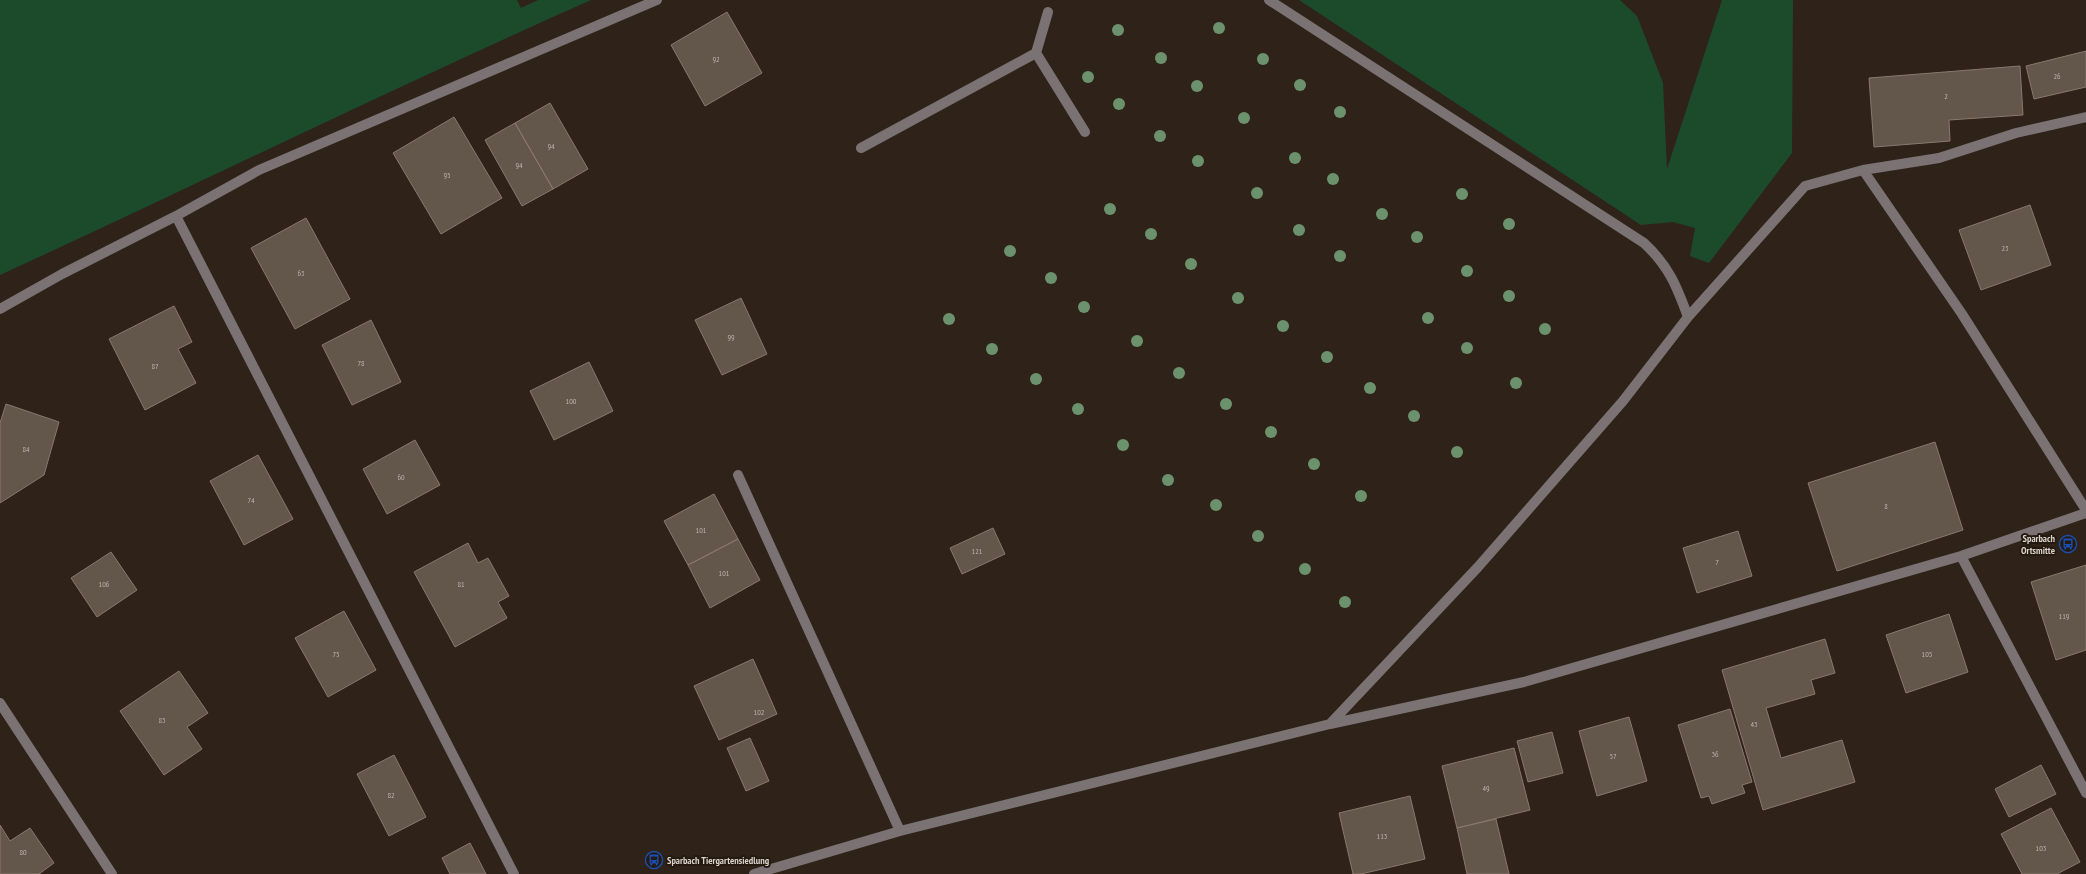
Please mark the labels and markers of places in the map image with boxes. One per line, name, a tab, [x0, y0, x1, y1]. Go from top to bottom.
place label: Sparbach Ortsmitte	[2021, 532, 2055, 557]
bus stop icon: Sparbach Ortsmitte	[2058, 534, 2078, 554]
bus stop icon: Sparbach Tiergartensiedlung	[644, 850, 664, 870]
place label: Sparbach Tiergartensiedlung	[667, 854, 770, 867]

